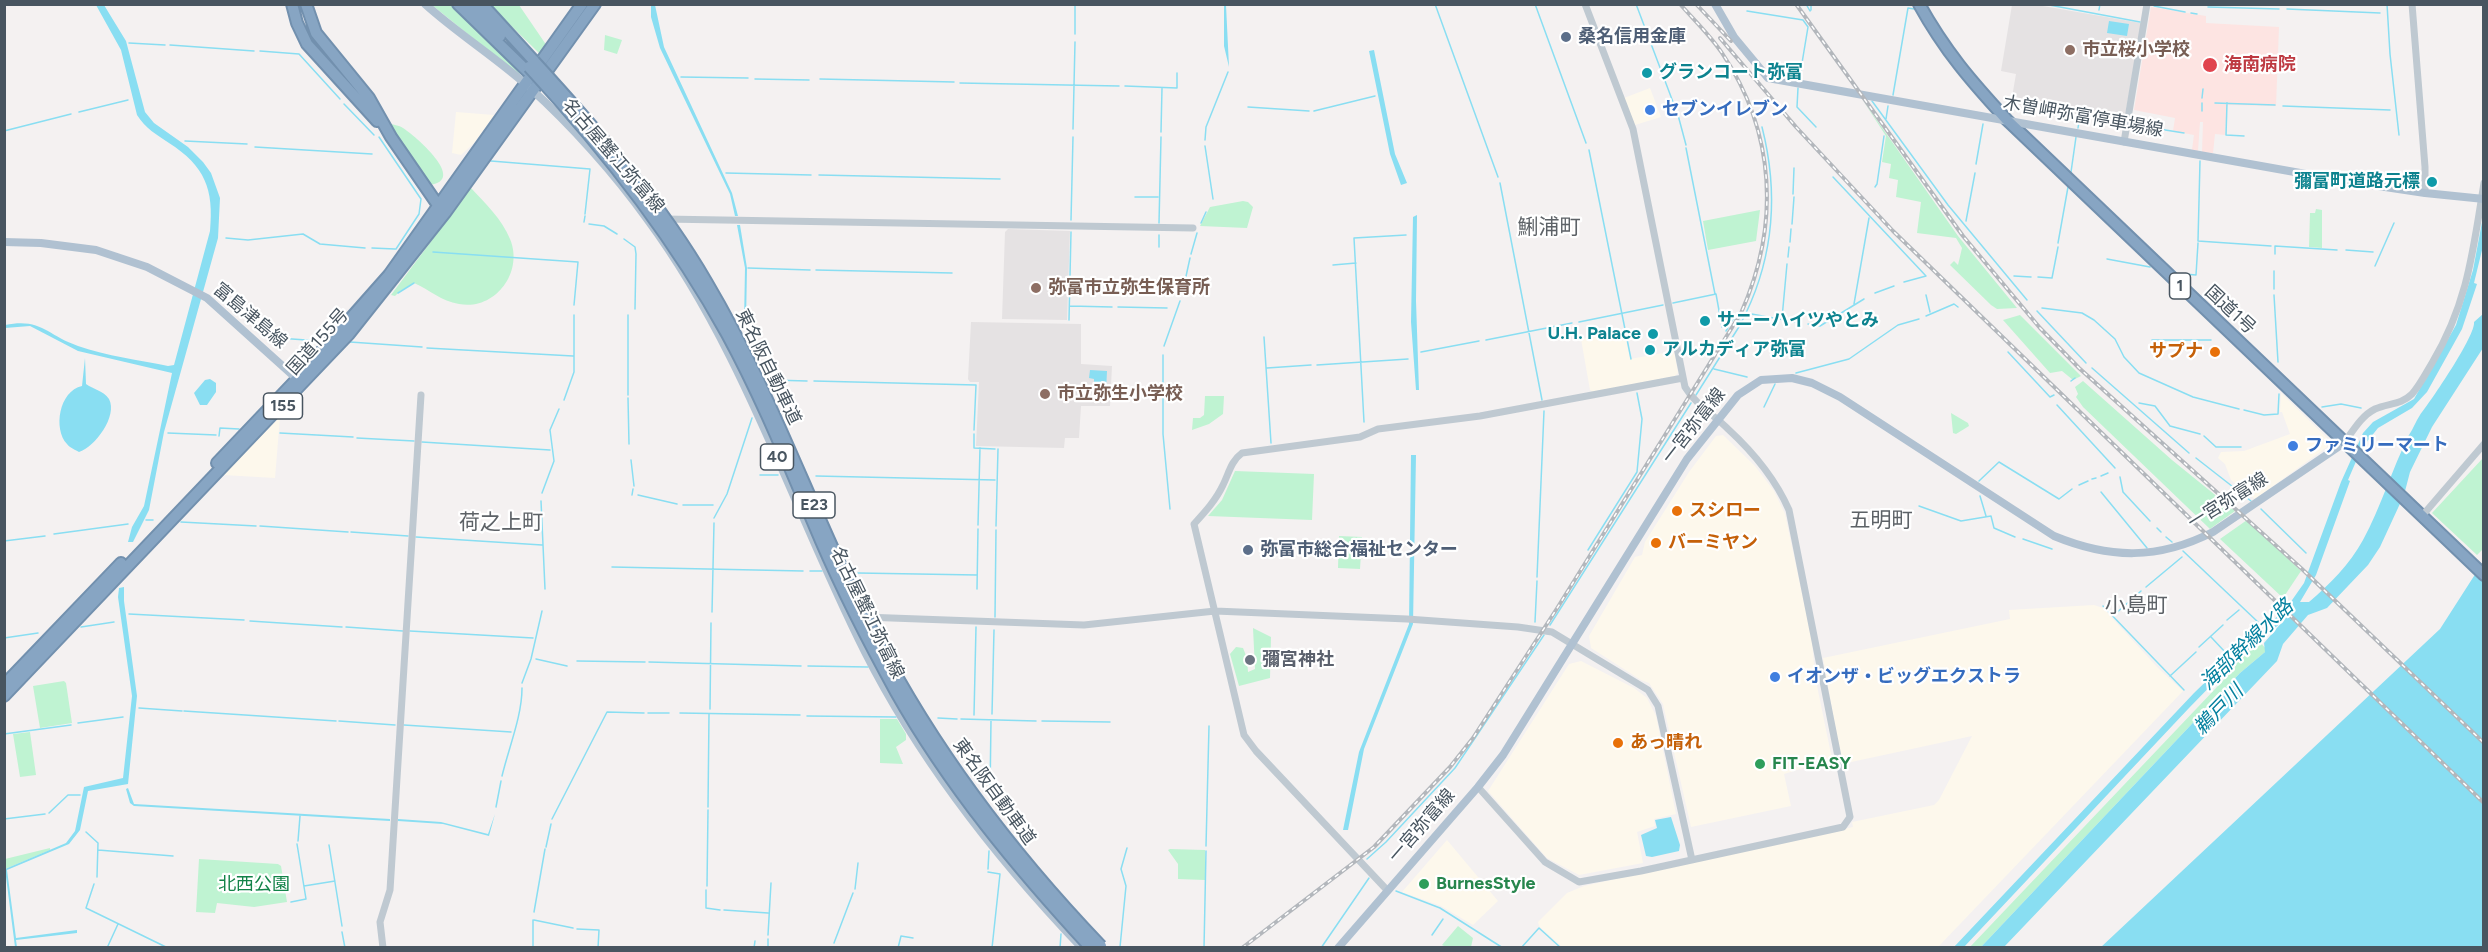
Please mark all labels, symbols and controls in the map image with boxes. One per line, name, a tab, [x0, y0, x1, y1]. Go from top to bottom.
place label: 桑名信用金庫	[1578, 26, 1686, 48]
marker: 桑名信用金庫	[1559, 30, 1573, 44]
place label: 市立桜小学校	[2082, 39, 2190, 61]
marker: 市立桜小学校	[2063, 43, 2077, 57]
place label: 海南病院	[2224, 54, 2296, 76]
marker: 海南病院	[2201, 56, 2219, 74]
place label: グランコート弥富	[1659, 62, 1803, 84]
marker: グランコート弥富	[1640, 66, 1654, 80]
street label: 木曽岬弥富停車場線	[2001, 92, 2165, 142]
street label: 名古屋蟹江弥富線	[558, 95, 668, 217]
place label: セブンイレブン	[1662, 99, 1788, 121]
marker: セブンイレブン	[1643, 103, 1657, 117]
place label: 彌富町道路元標	[2294, 171, 2420, 193]
marker: 彌富町道路元標	[2425, 175, 2439, 189]
district label: 鯏浦町	[1518, 215, 1580, 241]
road number: 1	[2170, 273, 2190, 299]
place label: 弥富市立弥生保育所	[1048, 277, 1210, 299]
street label: 富島津島線	[209, 279, 291, 353]
marker: 弥富市立弥生保育所	[1029, 281, 1043, 295]
street label: 国道1号	[2200, 281, 2260, 339]
street label: 国道155号	[282, 304, 354, 380]
street label: 東名阪自動車道	[731, 306, 805, 428]
place label: サニーハイツやとみ	[1717, 310, 1879, 332]
marker: サニーハイツやとみ	[1698, 314, 1712, 328]
place label: U.H. Palace	[1548, 323, 1641, 345]
marker: U.H. Palace	[1646, 327, 1660, 341]
place label: アルカディア弥富	[1662, 339, 1806, 361]
place label: サプナ	[2149, 341, 2203, 363]
marker: アルカディア弥富	[1643, 343, 1657, 357]
marker: サプナ	[2208, 345, 2222, 359]
place label: 市立弥生小学校	[1057, 383, 1183, 405]
street label: 一宮弥富線	[1658, 384, 1730, 468]
marker: 市立弥生小学校	[1038, 387, 1052, 401]
road number: 155	[264, 393, 302, 419]
place label: ファミリーマート	[2305, 435, 2449, 457]
marker: ファミリーマート	[2286, 439, 2300, 453]
road number: 40	[760, 444, 794, 470]
street label: 一宮弥富線	[2184, 468, 2272, 534]
road number: E23	[793, 492, 835, 518]
place label: スシロー	[1689, 500, 1761, 522]
marker: スシロー	[1670, 504, 1684, 518]
district label: 五明町	[1850, 508, 1912, 534]
district label: 荷之上町	[459, 510, 543, 536]
place label: バーミヤン	[1668, 532, 1758, 554]
marker: バーミヤン	[1649, 536, 1663, 550]
place label: 弥富市総合福祉センター	[1260, 539, 1458, 561]
marker: 弥富市総合福祉センター	[1241, 543, 1255, 557]
street label: 名古屋蟹江弥富線	[826, 544, 908, 682]
district label: 小島町	[2105, 593, 2167, 619]
water label: 海部幹線水路	[2196, 595, 2298, 695]
place label: 彌宮神社	[1262, 649, 1334, 671]
marker: 彌宮神社	[1243, 653, 1257, 667]
place label: イオンザ・ビッグエクストラ	[1787, 666, 2021, 688]
marker: イオンザ・ビッグエクストラ	[1768, 670, 1782, 684]
water label: 鵜戸川	[2190, 680, 2248, 740]
place label: あっ晴れ	[1630, 732, 1702, 754]
street label: 東名阪自動車道	[948, 735, 1040, 849]
marker: あっ晴れ	[1611, 736, 1625, 750]
place label: FIT-EASY	[1772, 753, 1851, 775]
marker: FIT-EASY	[1753, 757, 1767, 771]
street label: 一宮弥富線	[1384, 785, 1460, 867]
place label: BurnesStyle	[1436, 873, 1536, 895]
park label: 北西公園	[218, 874, 290, 896]
marker: BurnesStyle	[1417, 877, 1431, 891]

